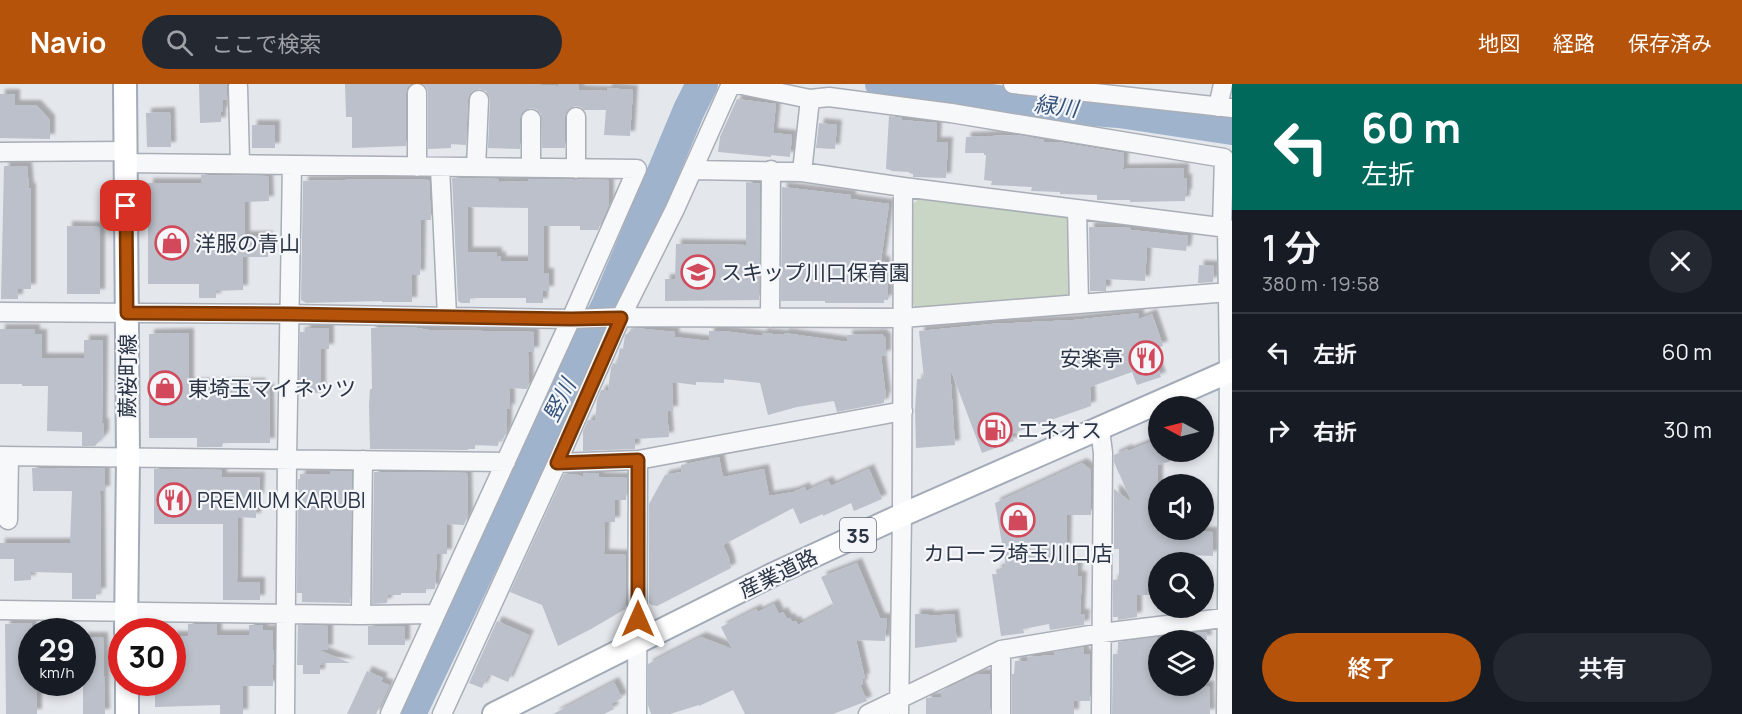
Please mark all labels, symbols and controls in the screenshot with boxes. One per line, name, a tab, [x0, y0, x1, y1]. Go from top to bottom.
search box	[142, 15, 562, 69]
text: Navio	[30, 23, 106, 61]
icon: search	[163, 26, 196, 59]
text: ここで検索	[211, 29, 321, 59]
text: 地図	[1478, 29, 1520, 57]
text: 経路	[1553, 29, 1595, 57]
text: 保存済み	[1628, 29, 1712, 57]
water label: 緑川	[1032, 88, 1082, 124]
text: 60 m	[1361, 98, 1461, 156]
icon: left	[1262, 108, 1340, 186]
text: 左折	[1361, 155, 1415, 192]
pin	[100, 180, 151, 231]
icon: arrive	[109, 189, 142, 222]
text: 1 分	[1262, 223, 1320, 272]
shop icon: 洋服の青山	[154, 225, 190, 261]
place label: 洋服の青山	[195, 229, 300, 257]
button: close	[1649, 230, 1712, 293]
school or university icon: スキップ川口保育園	[680, 254, 716, 290]
place label: スキップ川口保育園	[721, 258, 910, 286]
text: 380 m · 19:58	[1262, 270, 1380, 297]
street label: 蕨桜町線	[113, 334, 141, 418]
icon: left	[1262, 336, 1295, 369]
text: 60 m	[1662, 337, 1712, 367]
text: 左折	[1313, 339, 1357, 369]
restaurant icon: 安楽亭	[1128, 340, 1164, 376]
place label: 安楽亭	[1060, 344, 1123, 372]
shop icon: 東埼玉マイネッツ	[147, 370, 183, 406]
water label: 竪川	[536, 372, 583, 426]
place label: 東埼玉マイネッツ	[188, 374, 356, 402]
north arrow	[1148, 396, 1214, 462]
map controls	[1148, 396, 1214, 696]
fuel station icon: エネオス	[977, 412, 1013, 448]
icon: right	[1262, 414, 1295, 447]
text: 30 m	[1663, 415, 1712, 445]
place label: エネオス	[1018, 416, 1102, 444]
text: 右折	[1313, 417, 1357, 447]
button: sound	[1148, 474, 1214, 540]
restaurant icon: PREMIUM KARUBI	[156, 482, 192, 518]
place label: PREMIUM KARUBI	[197, 486, 366, 514]
shop icon: カローラ埼玉川口店	[1000, 502, 1036, 538]
road number: 35	[840, 518, 876, 552]
place label: カローラ埼玉川口店	[924, 539, 1113, 567]
street label: 産業道路	[734, 542, 822, 604]
button: search	[1148, 552, 1214, 618]
position arrow	[606, 587, 670, 651]
speed limit sign: 30	[108, 618, 186, 696]
text: 29	[39, 629, 75, 670]
button: layers	[1148, 630, 1214, 696]
button: 終了	[1262, 633, 1481, 702]
button: 共有	[1493, 633, 1712, 702]
text: km/h	[40, 662, 74, 683]

